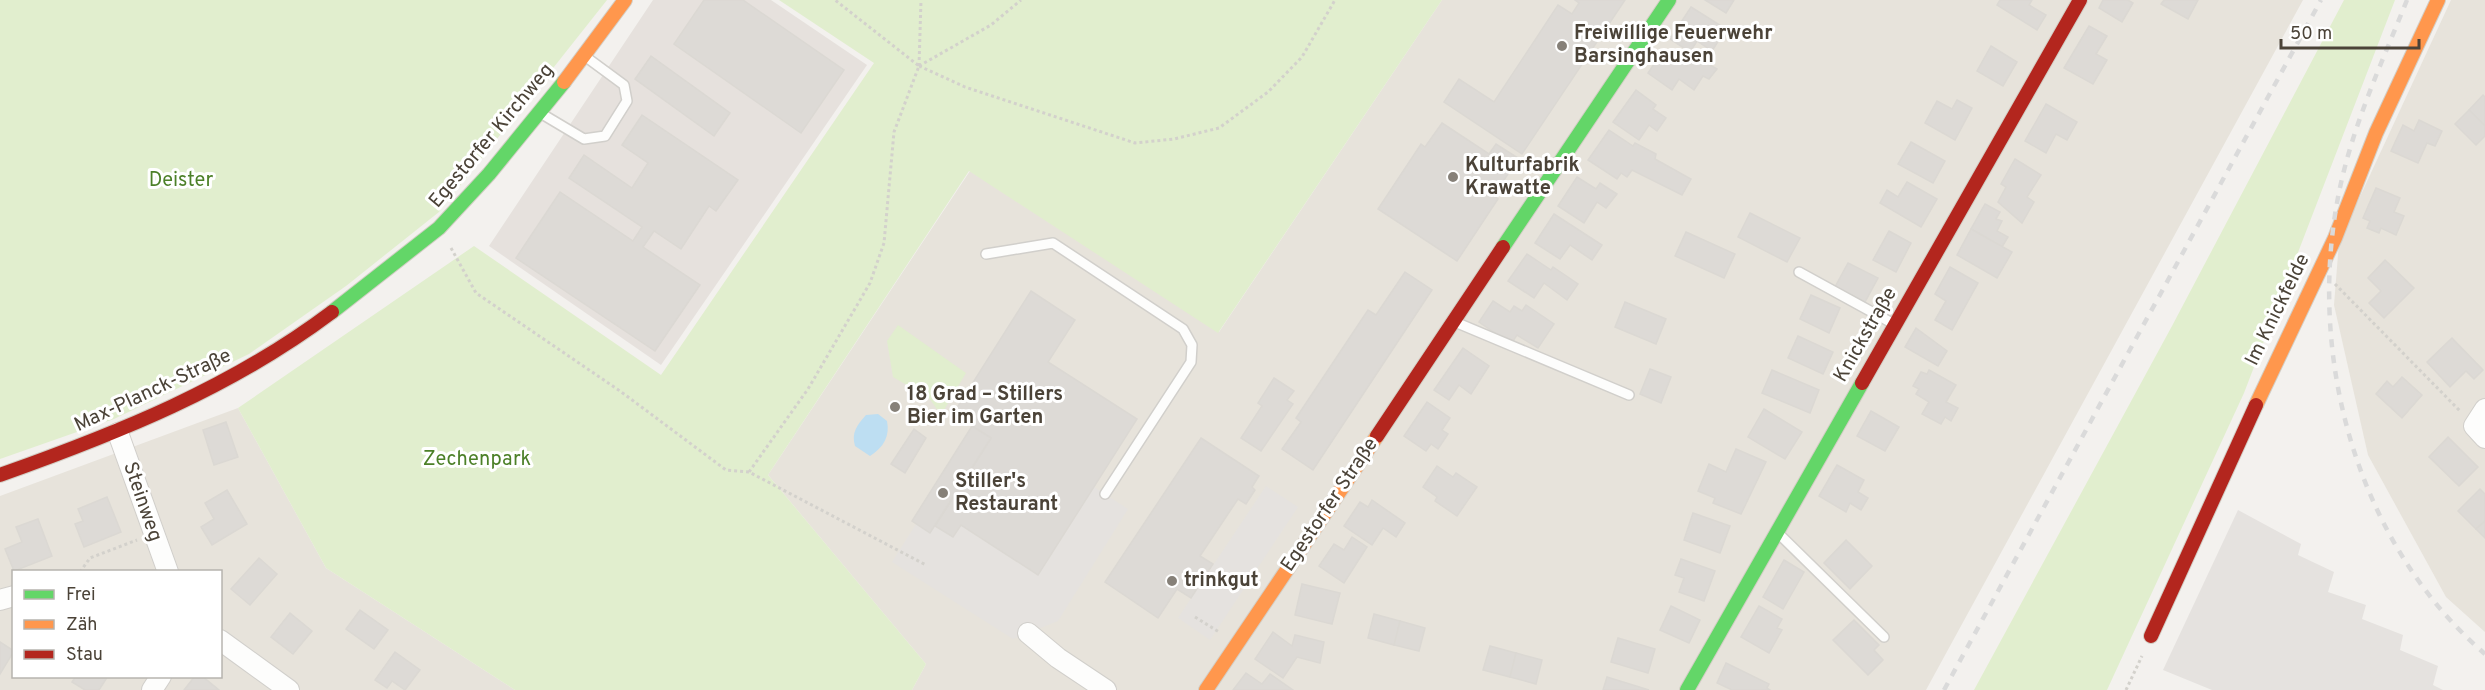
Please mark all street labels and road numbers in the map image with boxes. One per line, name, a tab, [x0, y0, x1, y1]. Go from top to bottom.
street label: Egestorfer Kirchweg	[424, 58, 560, 214]
street label: Im Knickfelde	[2240, 250, 2316, 370]
street label: Knickstraße	[1828, 283, 1904, 387]
street label: Max-Planck-Straße	[70, 343, 236, 439]
street label: Egestorfer Straße	[1275, 433, 1385, 577]
street label: Steinweg	[116, 459, 168, 545]

